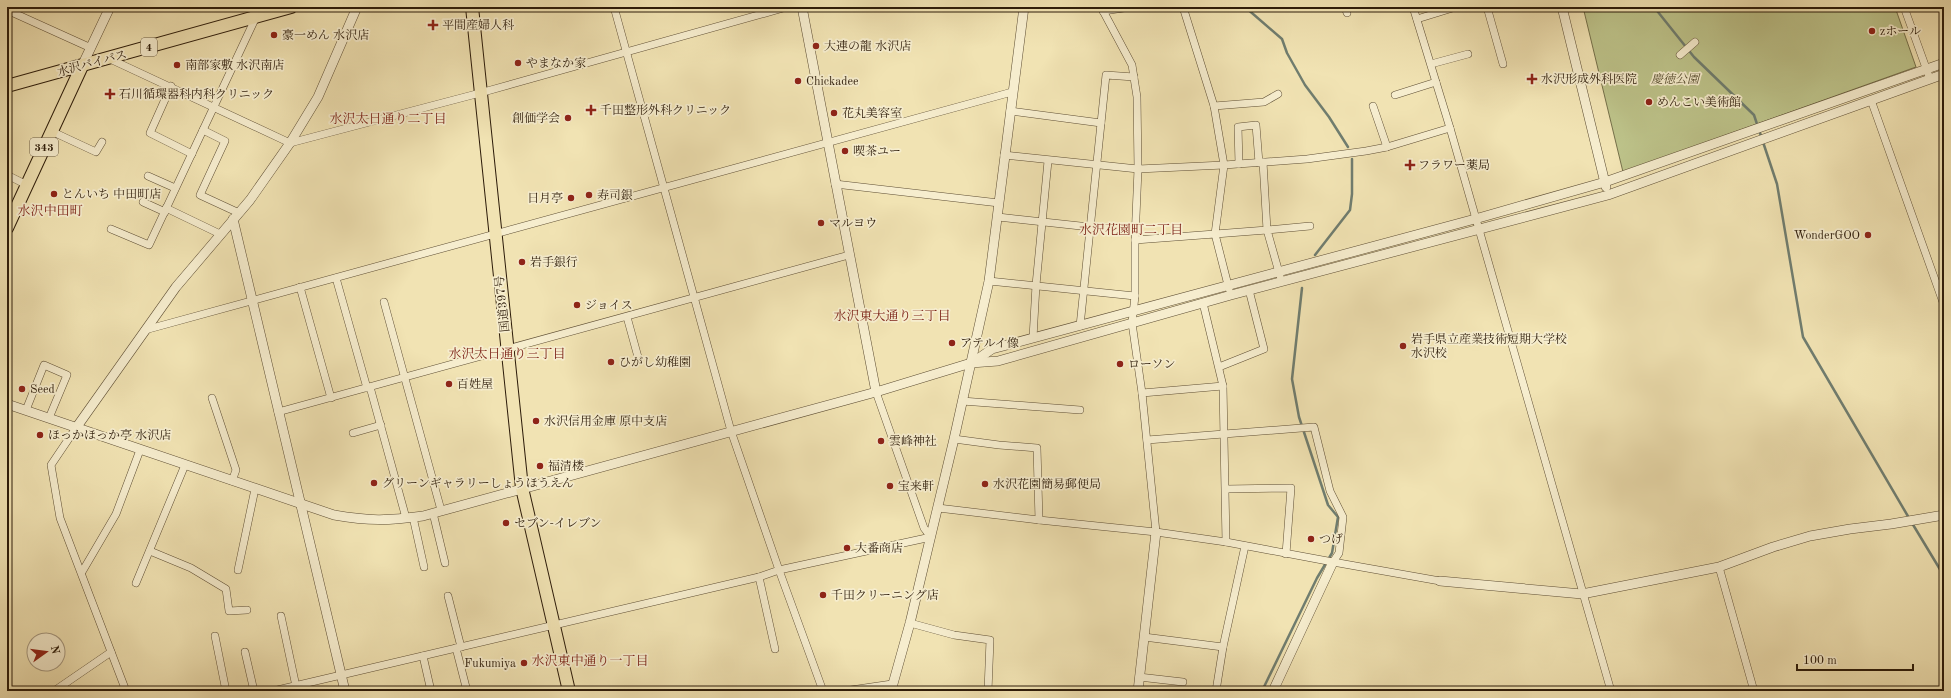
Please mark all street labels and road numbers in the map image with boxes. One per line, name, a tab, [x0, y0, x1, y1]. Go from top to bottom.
road number: 4	[141, 38, 157, 56]
street label: 水沢バイパス	[56, 47, 128, 79]
road number: 343	[30, 138, 58, 156]
street label: 国道397号	[492, 275, 512, 333]

